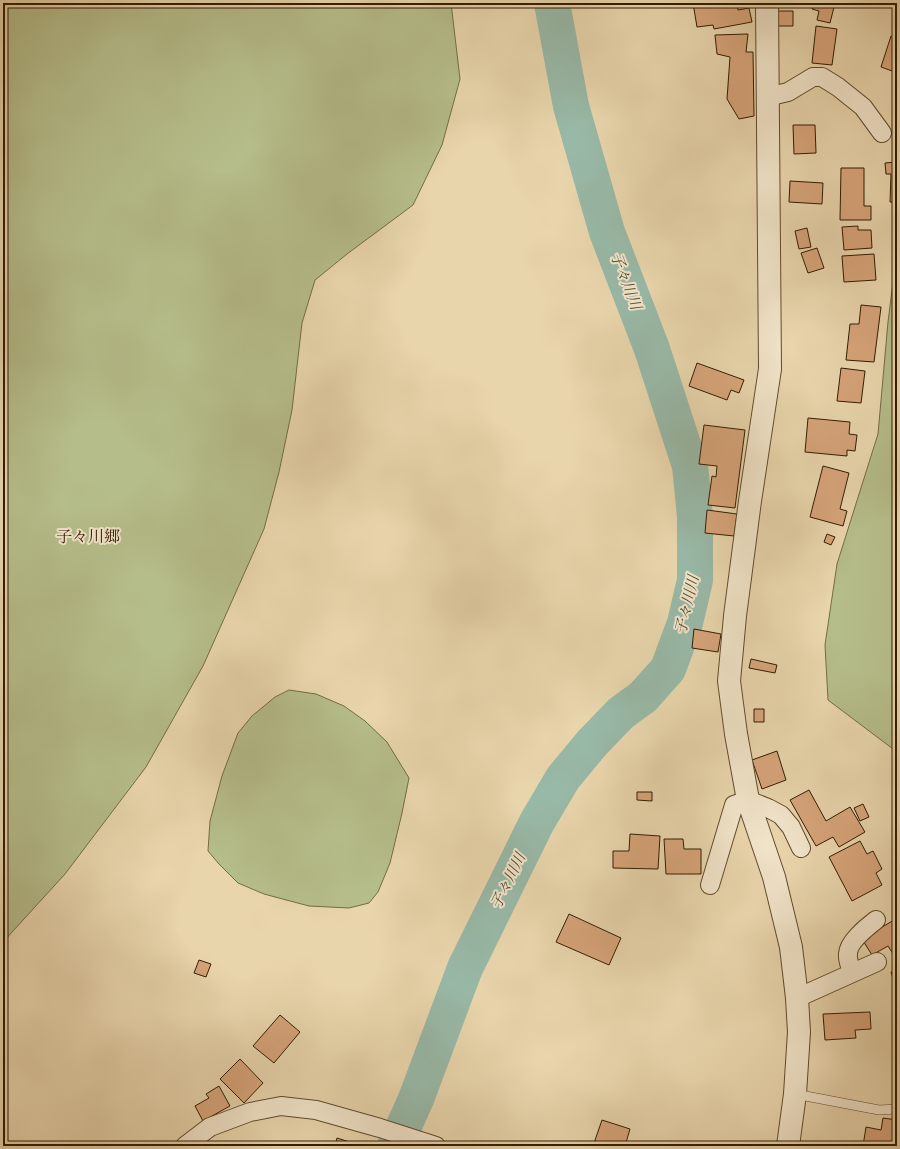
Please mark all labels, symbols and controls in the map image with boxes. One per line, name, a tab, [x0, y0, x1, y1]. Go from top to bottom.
water label: 子々川川	[607, 250, 646, 314]
district label: 子々川郷	[56, 527, 120, 546]
water label: 子々川川	[671, 572, 703, 636]
water label: 子々川川	[487, 848, 530, 912]

